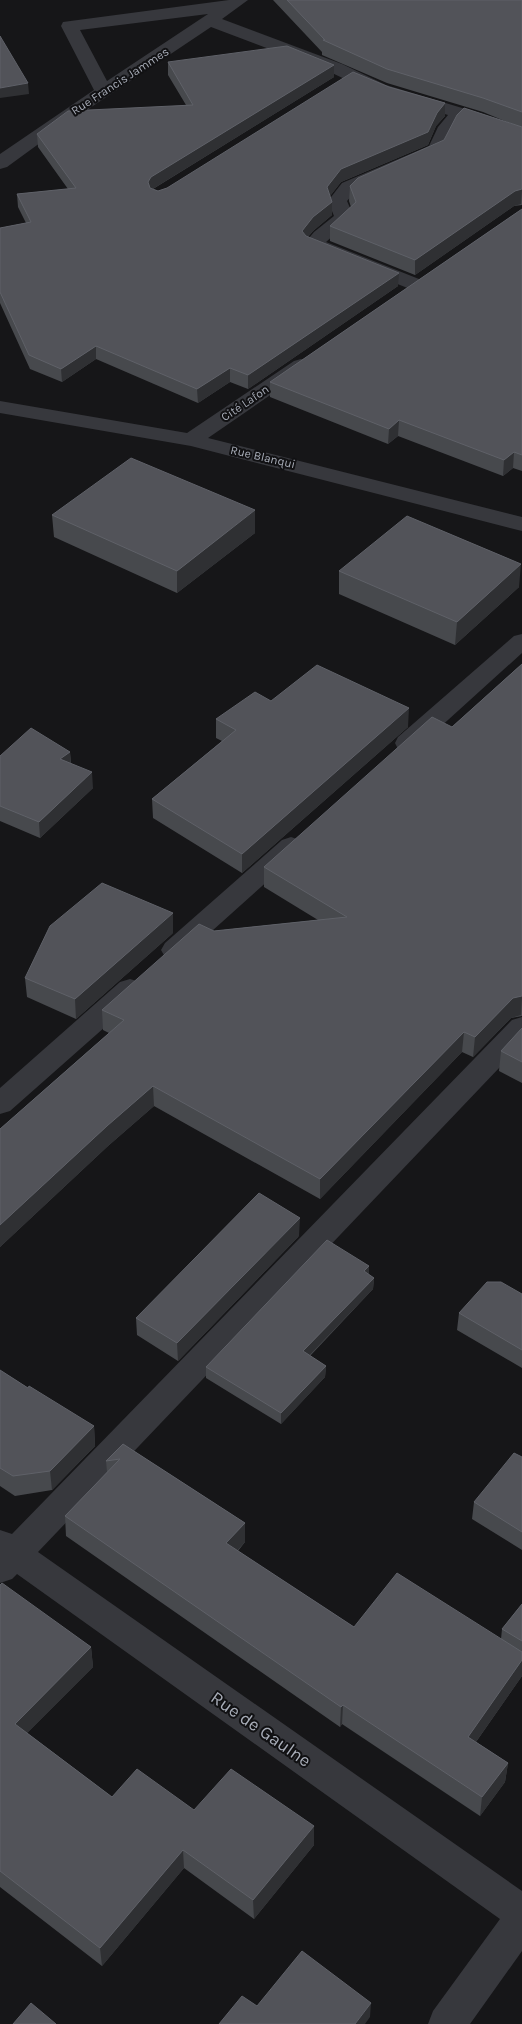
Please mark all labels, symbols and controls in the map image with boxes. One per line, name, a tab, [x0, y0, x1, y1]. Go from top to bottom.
street label: Rue Francis Jammes	[69, 44, 171, 118]
street label: Cité Lafon	[218, 382, 272, 424]
street label: Rue Blanqui	[229, 443, 297, 471]
street label: Rue de Gaulne	[207, 1686, 315, 1772]

